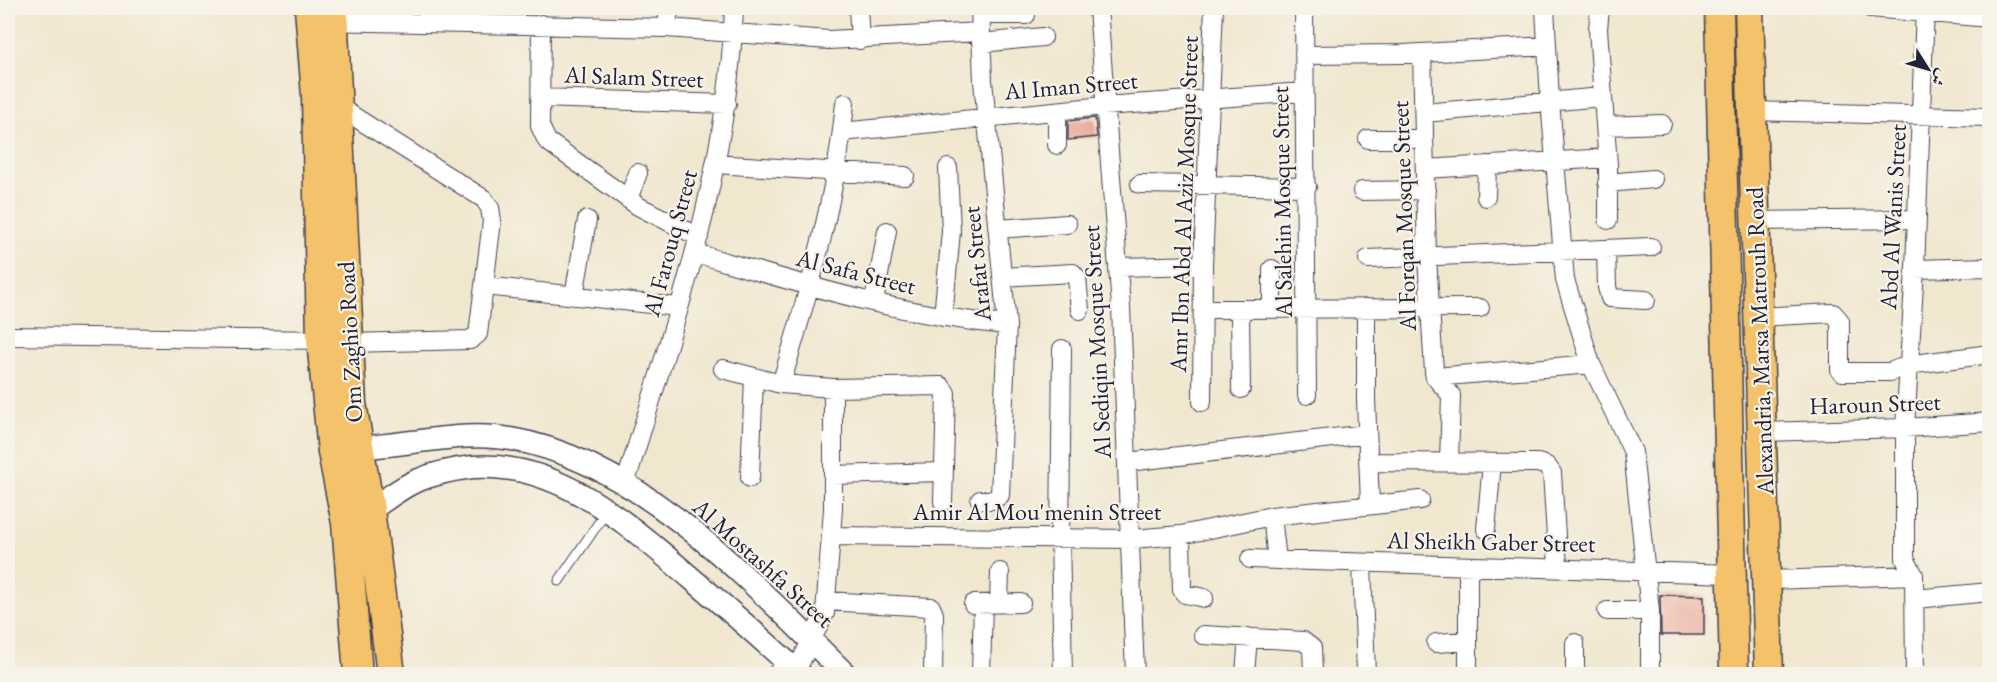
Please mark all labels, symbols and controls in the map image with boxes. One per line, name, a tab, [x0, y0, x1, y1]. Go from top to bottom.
street label: Amr Ibn Abd Al Aziz Mosque Street	[1162, 35, 1205, 374]
north arrow	[1898, 39, 1958, 99]
street label: Al Salam Street	[563, 59, 705, 94]
street label: Al Iman Street	[1002, 64, 1139, 107]
text: ش	[1926, 65, 1953, 90]
street label: Al Salehin Mosque Street	[1264, 86, 1299, 319]
street label: Al Forqan Mosque Street	[1384, 100, 1423, 333]
street label: Abd Al Wanis Street	[1872, 123, 1913, 312]
street label: Al Farouq Street	[635, 166, 704, 321]
street label: Alexandria, Marsa Matrouh Road	[1739, 185, 1780, 497]
street label: Arafat Street	[955, 204, 998, 324]
street label: Al Sediqin Mosque Street	[1075, 224, 1118, 461]
street label: Al Safa Street	[792, 241, 920, 301]
street label: Om Zaghio Road	[330, 260, 369, 423]
street label: Haroun Street	[1809, 386, 1942, 421]
street label: Al Mostashfa Street	[686, 490, 841, 634]
street label: Amir Al Mou'menin Street	[912, 496, 1162, 527]
street label: Al Sheikh Gaber Street	[1385, 524, 1596, 559]

